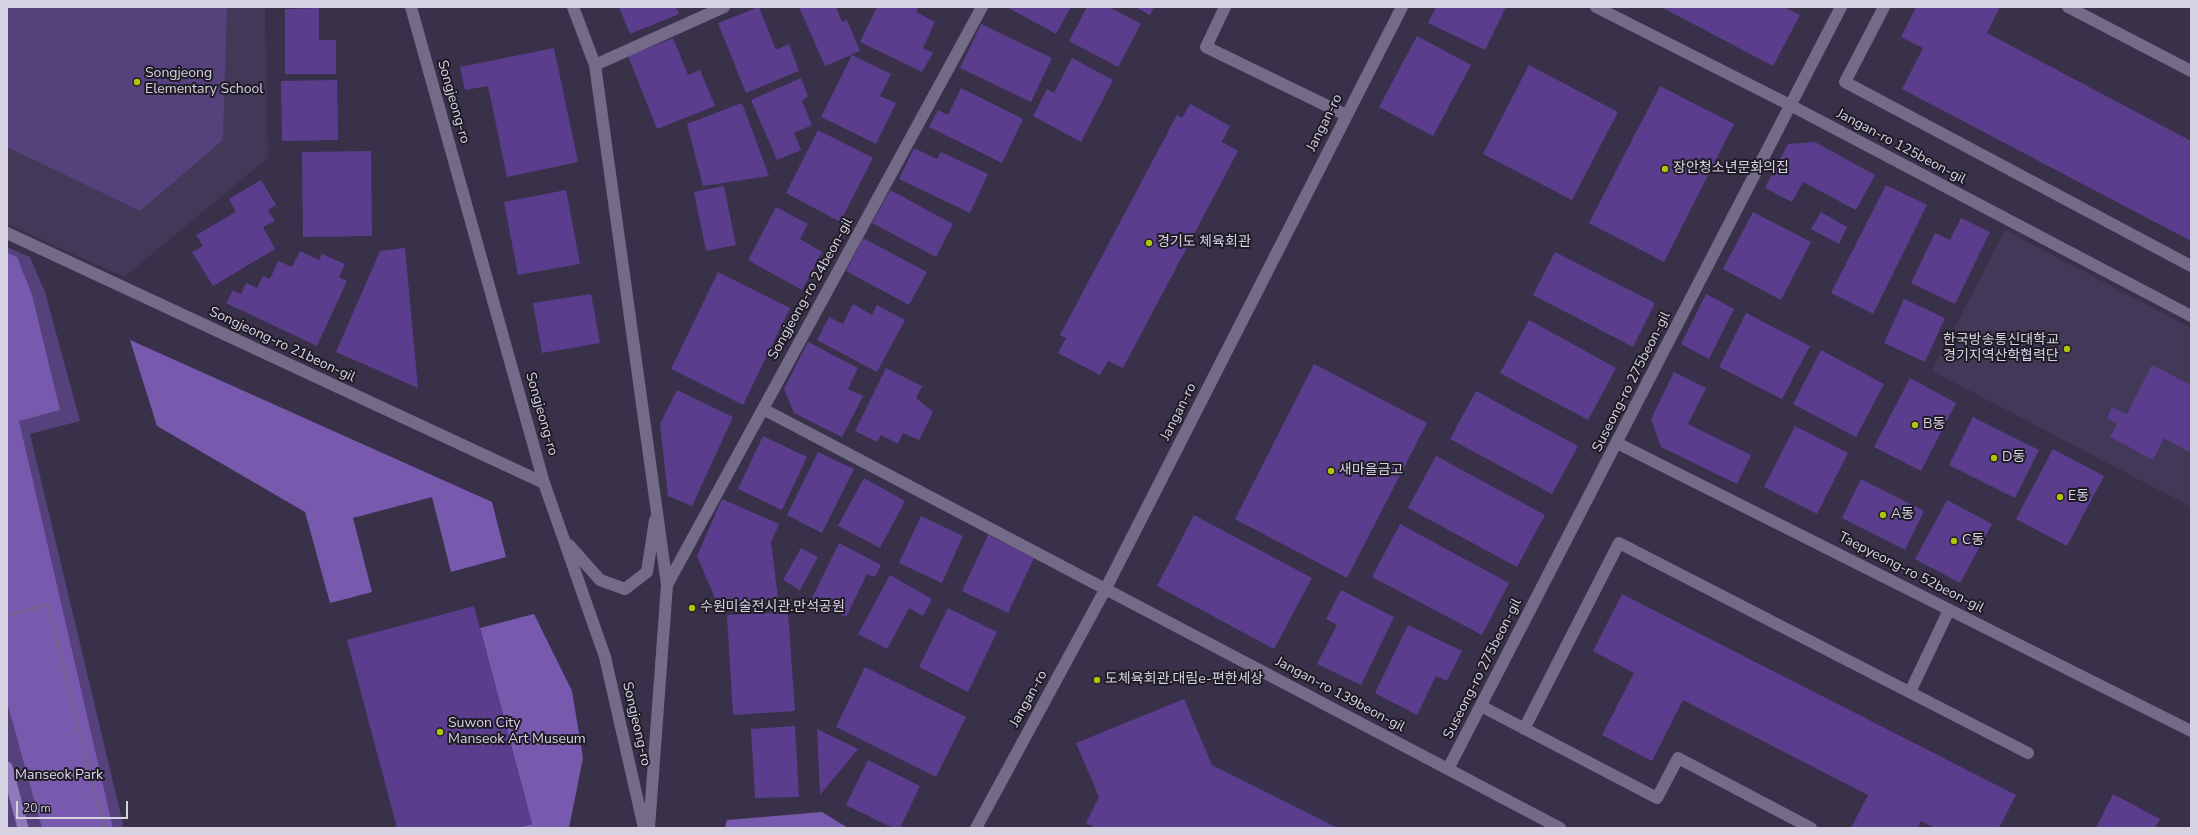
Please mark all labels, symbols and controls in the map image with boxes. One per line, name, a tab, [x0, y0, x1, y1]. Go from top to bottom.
street label: Songjeong-ro	[433, 58, 473, 146]
place label: Songjeong Elementary School	[145, 66, 263, 98]
marker: Songjeong Elementary School	[132, 77, 142, 87]
street label: Jangan-ro	[1303, 92, 1347, 154]
street label: Jangan-ro 125beon-gil	[1833, 106, 1969, 188]
place label: 장안청소년문화의집	[1673, 161, 1789, 177]
marker: 장안청소년문화의집	[1660, 164, 1670, 174]
street label: Songjeong-ro 24beon-gil	[765, 215, 857, 363]
place label: 경기도 체육회관	[1157, 235, 1251, 251]
marker: 경기도 체육회관	[1144, 238, 1154, 248]
street label: Songjeong-ro 21beon-gil	[206, 304, 358, 386]
street label: Suseong-ro 275beon-gil	[1589, 309, 1675, 455]
place label: 한국방송통신대학교 경기지역산학협력단	[1943, 333, 2059, 366]
marker: 한국방송통신대학교 경기지역산학협력단	[2062, 344, 2072, 354]
street label: Songjeong-ro	[521, 370, 561, 458]
street label: Jangan-ro	[1157, 381, 1201, 443]
place label: B동	[1923, 417, 1945, 433]
marker: B동	[1910, 420, 1920, 430]
place label: D동	[2002, 450, 2025, 466]
marker: D동	[1989, 453, 1999, 463]
place label: 새마을금고	[1339, 463, 1403, 479]
marker: 새마을금고	[1326, 466, 1336, 476]
place label: E동	[2068, 489, 2089, 505]
marker: E동	[2055, 492, 2065, 502]
place label: A동	[1891, 507, 1914, 523]
marker: A동	[1878, 510, 1888, 520]
street label: Taepyeong-ro 52beon-gil	[1836, 529, 1986, 617]
place label: C동	[1962, 533, 1984, 549]
marker: C동	[1949, 536, 1959, 546]
street label: Suseong-ro 275beon-gil	[1440, 596, 1526, 742]
place label: 수원미술전시관.만석공원	[700, 600, 845, 616]
marker: 수원미술전시관.만석공원	[687, 603, 697, 613]
street label: Jangan-ro 139beon-gil	[1272, 654, 1408, 736]
street label: Jangan-ro	[1007, 668, 1051, 730]
place label: 도체육회관.대림e-편한세상	[1105, 672, 1263, 688]
marker: 도체육회관.대림e-편한세상	[1092, 675, 1102, 685]
street label: Songjeong-ro	[618, 680, 654, 768]
place label: Suwon City Manseok Art Museum	[448, 716, 586, 748]
marker: Suwon City Manseok Art Museum	[435, 727, 445, 737]
park label: Manseok Park	[15, 768, 103, 784]
scale bar	[18, 793, 130, 819]
text: 20 m	[23, 800, 51, 816]

